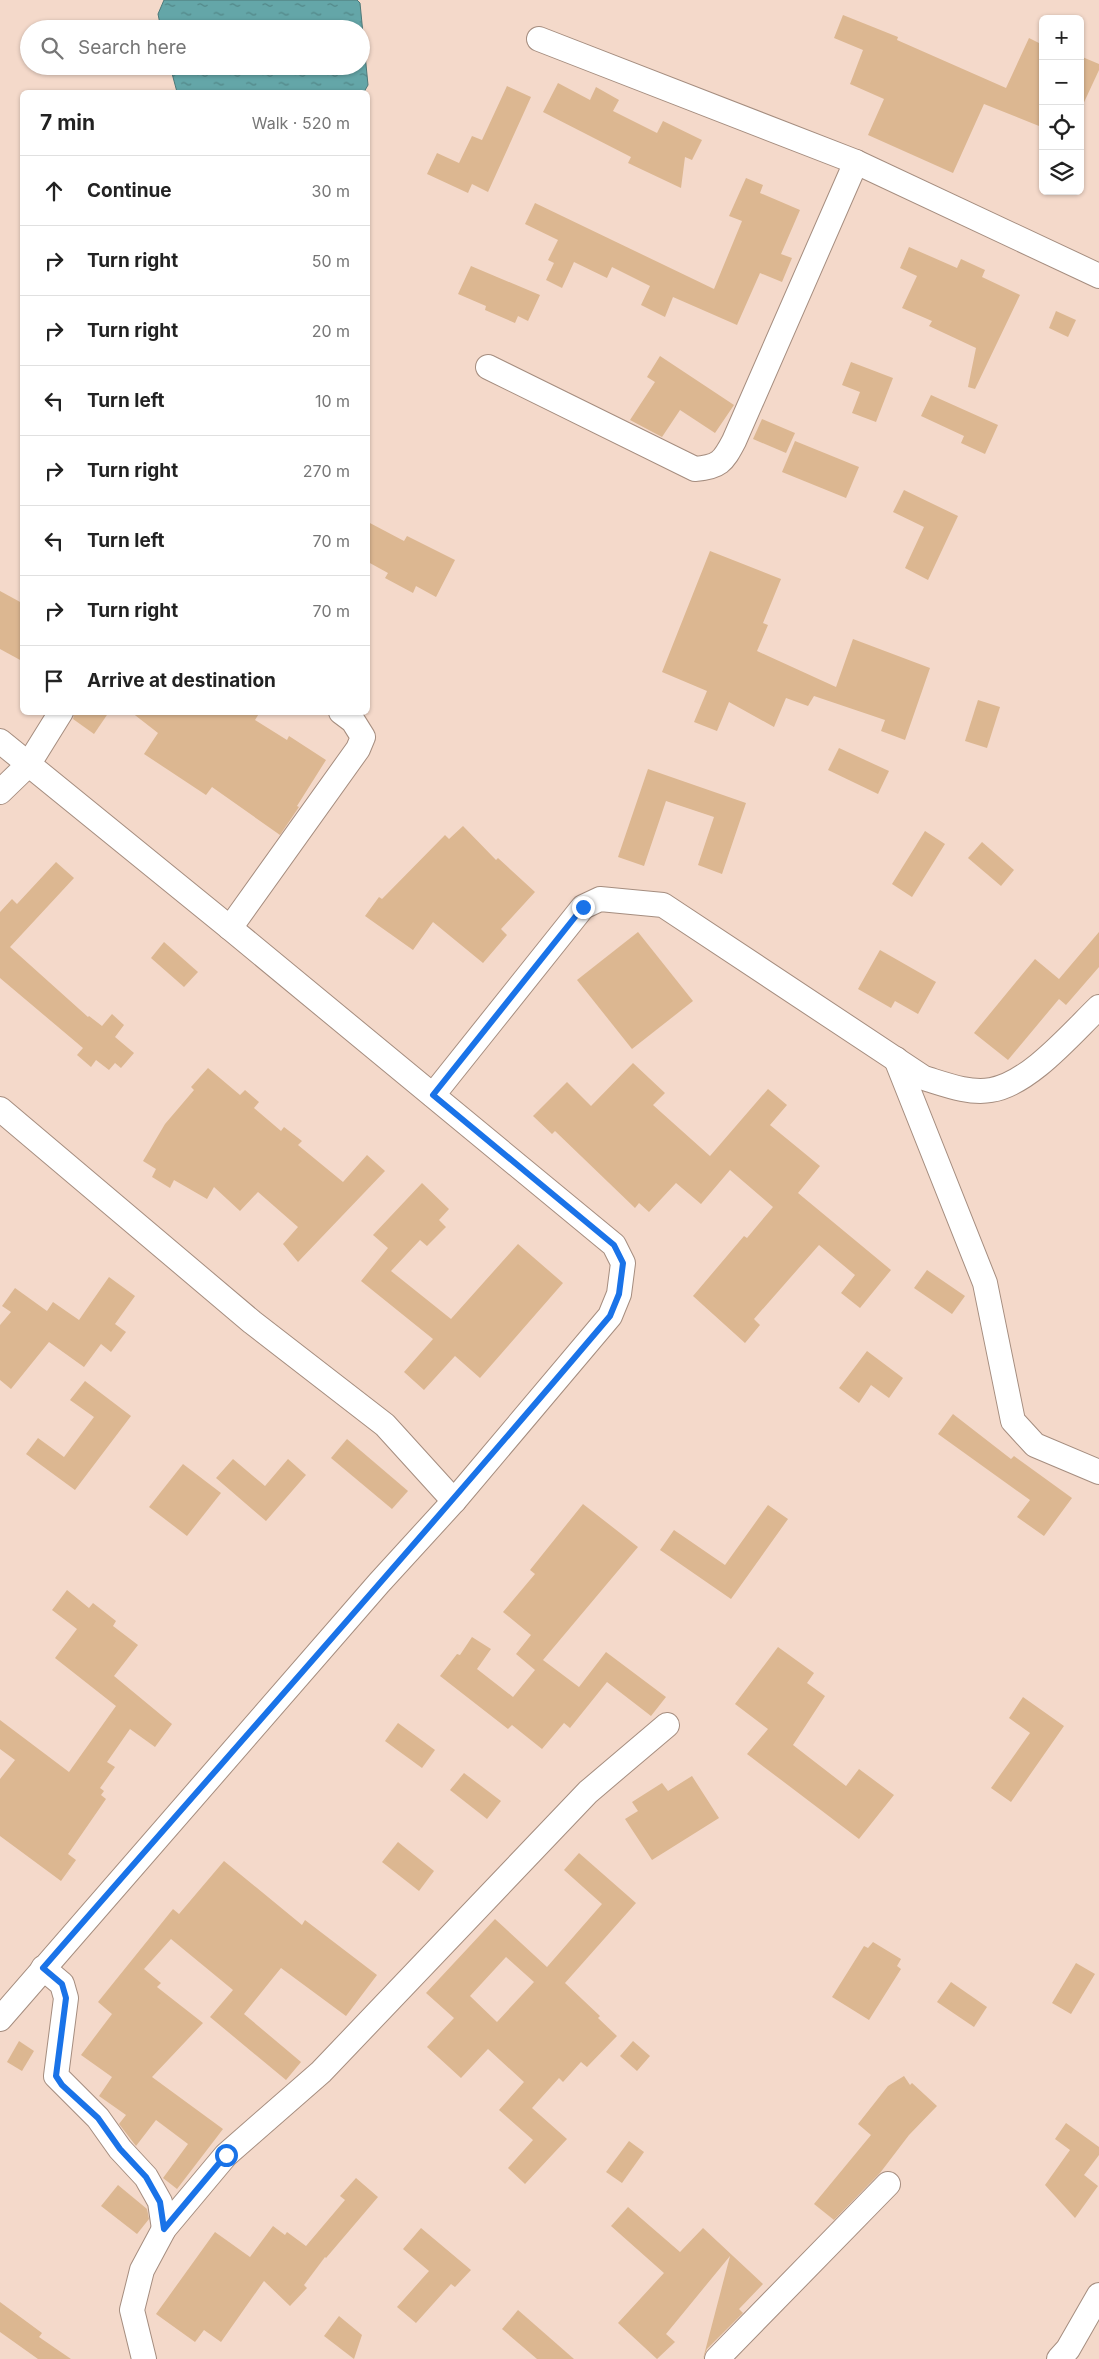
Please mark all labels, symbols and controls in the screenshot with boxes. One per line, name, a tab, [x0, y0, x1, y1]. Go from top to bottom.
map controls	[1039, 15, 1084, 195]
button: +	[1039, 15, 1084, 60]
search box	[20, 20, 370, 75]
icon: search	[38, 34, 66, 62]
text: Search here	[78, 36, 187, 59]
button: −	[1039, 60, 1084, 105]
button: locate	[1039, 105, 1084, 150]
text: 7 min	[40, 110, 95, 135]
text: Walk · 520 m	[252, 113, 350, 133]
button: layers	[1039, 150, 1084, 195]
icon: ahead	[40, 177, 68, 205]
text: Continue	[87, 179, 172, 202]
text: 30 m	[312, 181, 350, 201]
icon: right	[40, 247, 68, 275]
text: Turn right	[87, 249, 178, 272]
text: 50 m	[312, 251, 350, 271]
icon: right	[40, 317, 68, 345]
text: Turn right	[87, 319, 178, 342]
text: 20 m	[312, 321, 350, 341]
icon: left	[40, 387, 68, 415]
text: Turn left	[87, 389, 165, 412]
text: 10 m	[315, 391, 350, 411]
icon: right	[40, 457, 68, 485]
text: Turn right	[87, 459, 178, 482]
text: 270 m	[303, 461, 350, 481]
icon: left	[40, 527, 68, 555]
text: Turn left	[87, 529, 165, 552]
text: 70 m	[313, 531, 350, 551]
icon: right	[40, 597, 68, 625]
text: Turn right	[87, 599, 178, 622]
text: 70 m	[313, 601, 350, 621]
icon: arrive	[40, 667, 68, 695]
text: Arrive at destination	[87, 669, 276, 692]
route end	[572, 896, 595, 919]
route start	[215, 2144, 238, 2167]

